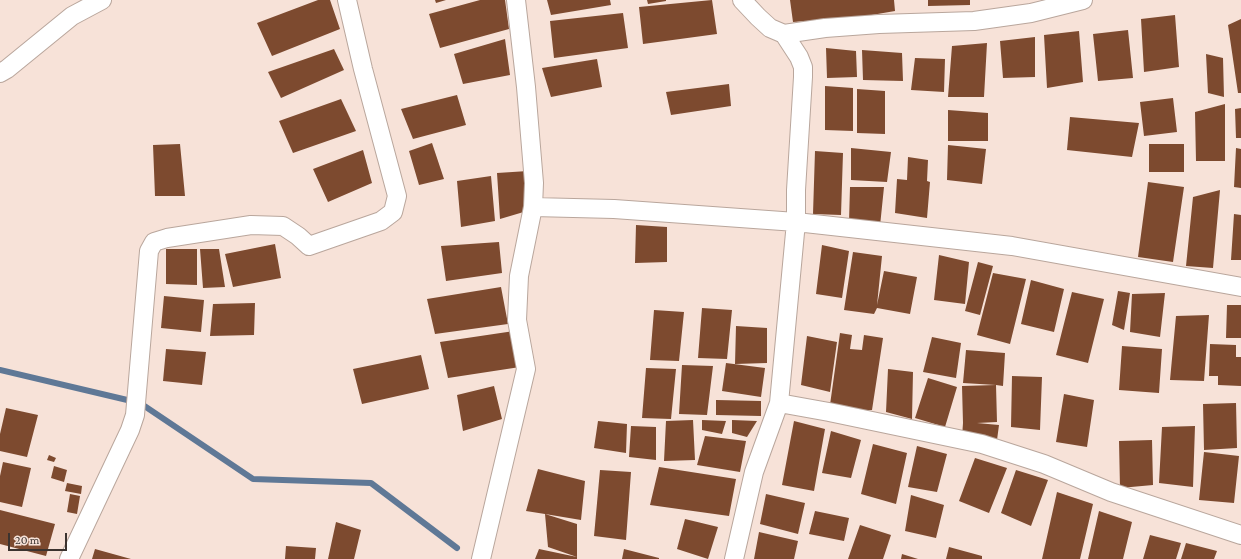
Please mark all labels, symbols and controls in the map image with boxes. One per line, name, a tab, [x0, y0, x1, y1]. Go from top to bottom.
scale bar	[10, 525, 69, 551]
text: 20 m	[15, 533, 39, 547]

